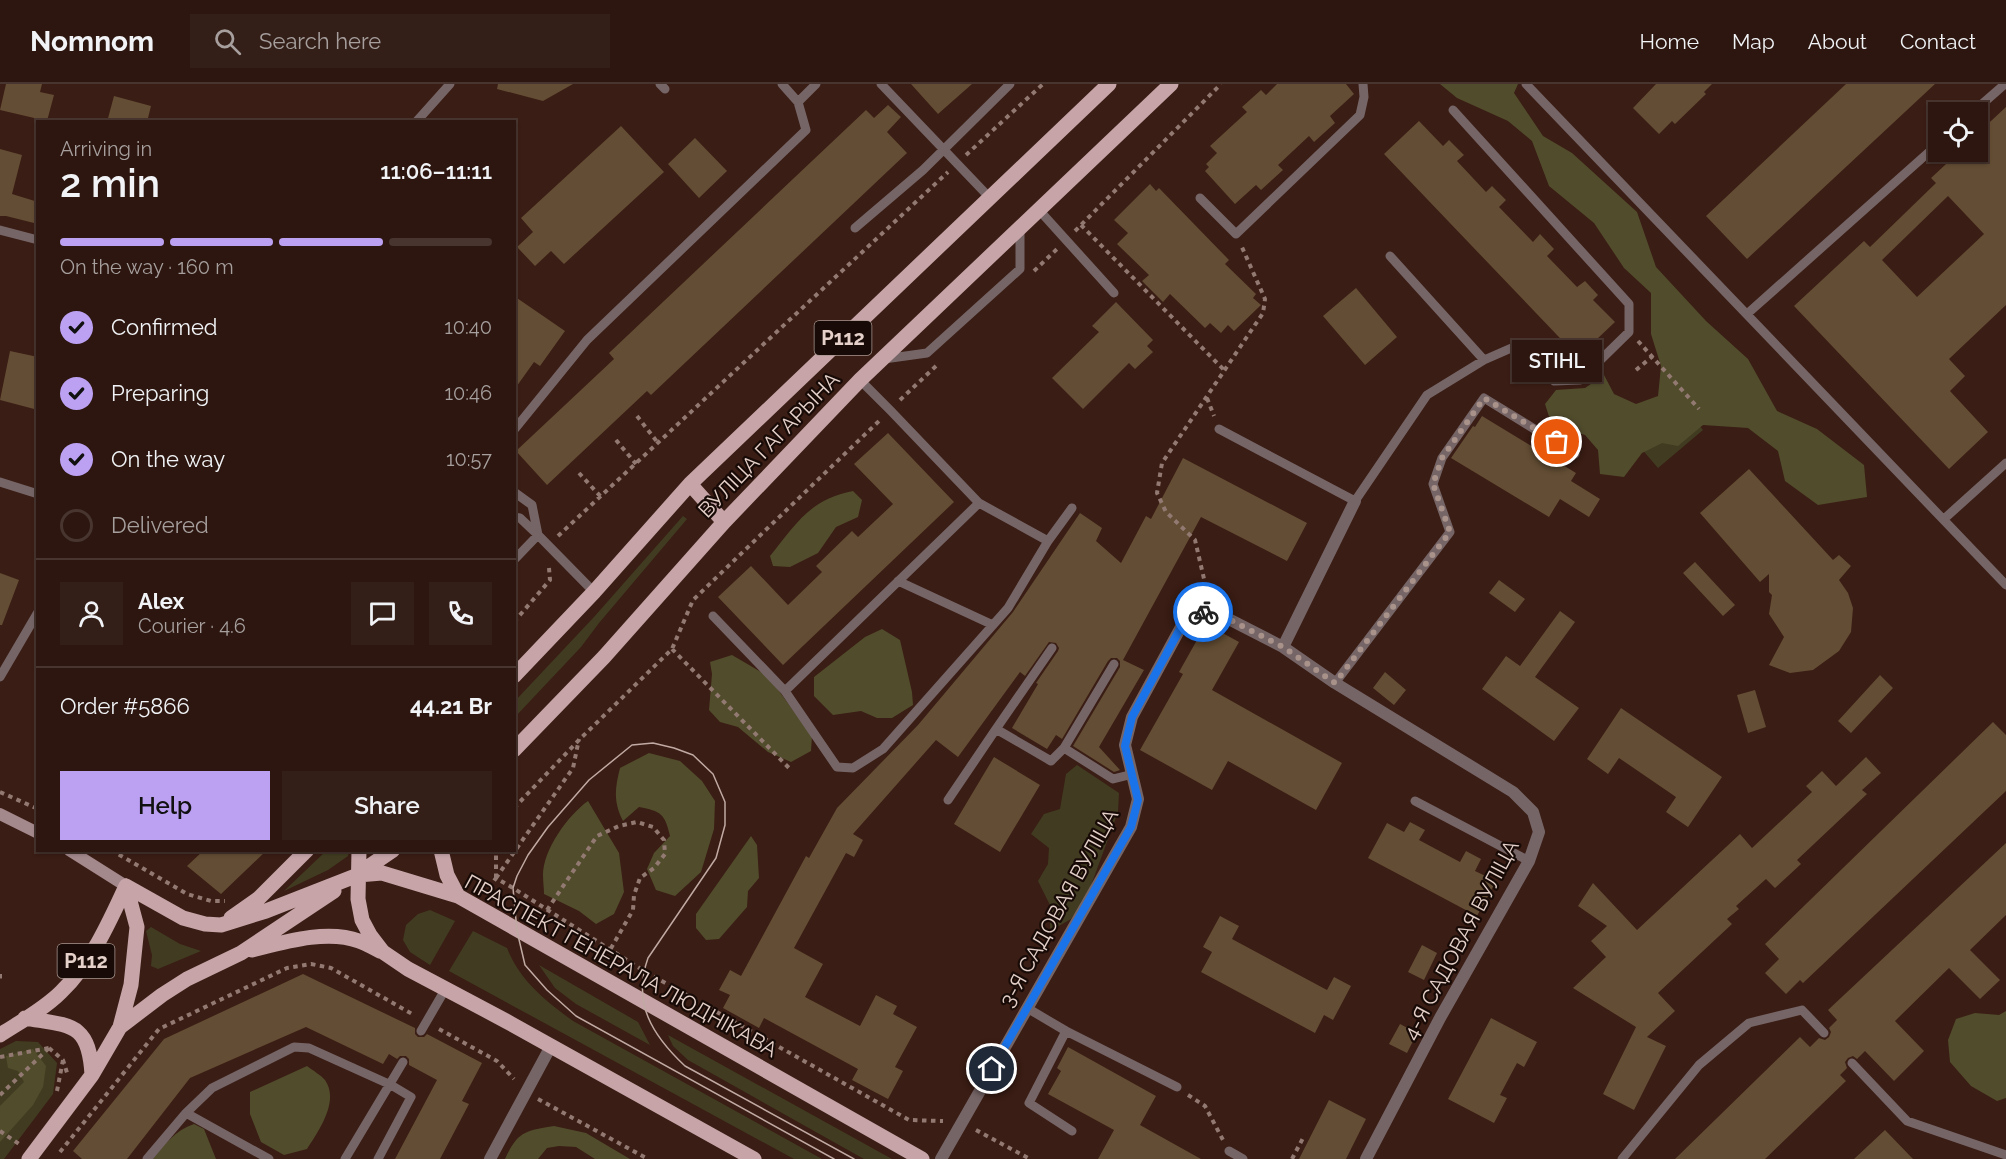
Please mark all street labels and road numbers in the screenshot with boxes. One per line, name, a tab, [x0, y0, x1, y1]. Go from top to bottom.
road number: Р112	[814, 321, 872, 355]
street label: ВУЛІЦА ГАГАРЫНА	[693, 367, 844, 523]
street label: 3-Я САДОВАЯ ВУЛІЦА	[994, 804, 1123, 1011]
street label: 4-Я САДОВАЯ ВУЛІЦА	[1397, 836, 1524, 1044]
street label: ПРАСПЕКТ ГЕНЕРАЛА ЛЮДНІКАВА	[461, 869, 782, 1062]
road number: Р112	[58, 944, 115, 978]

